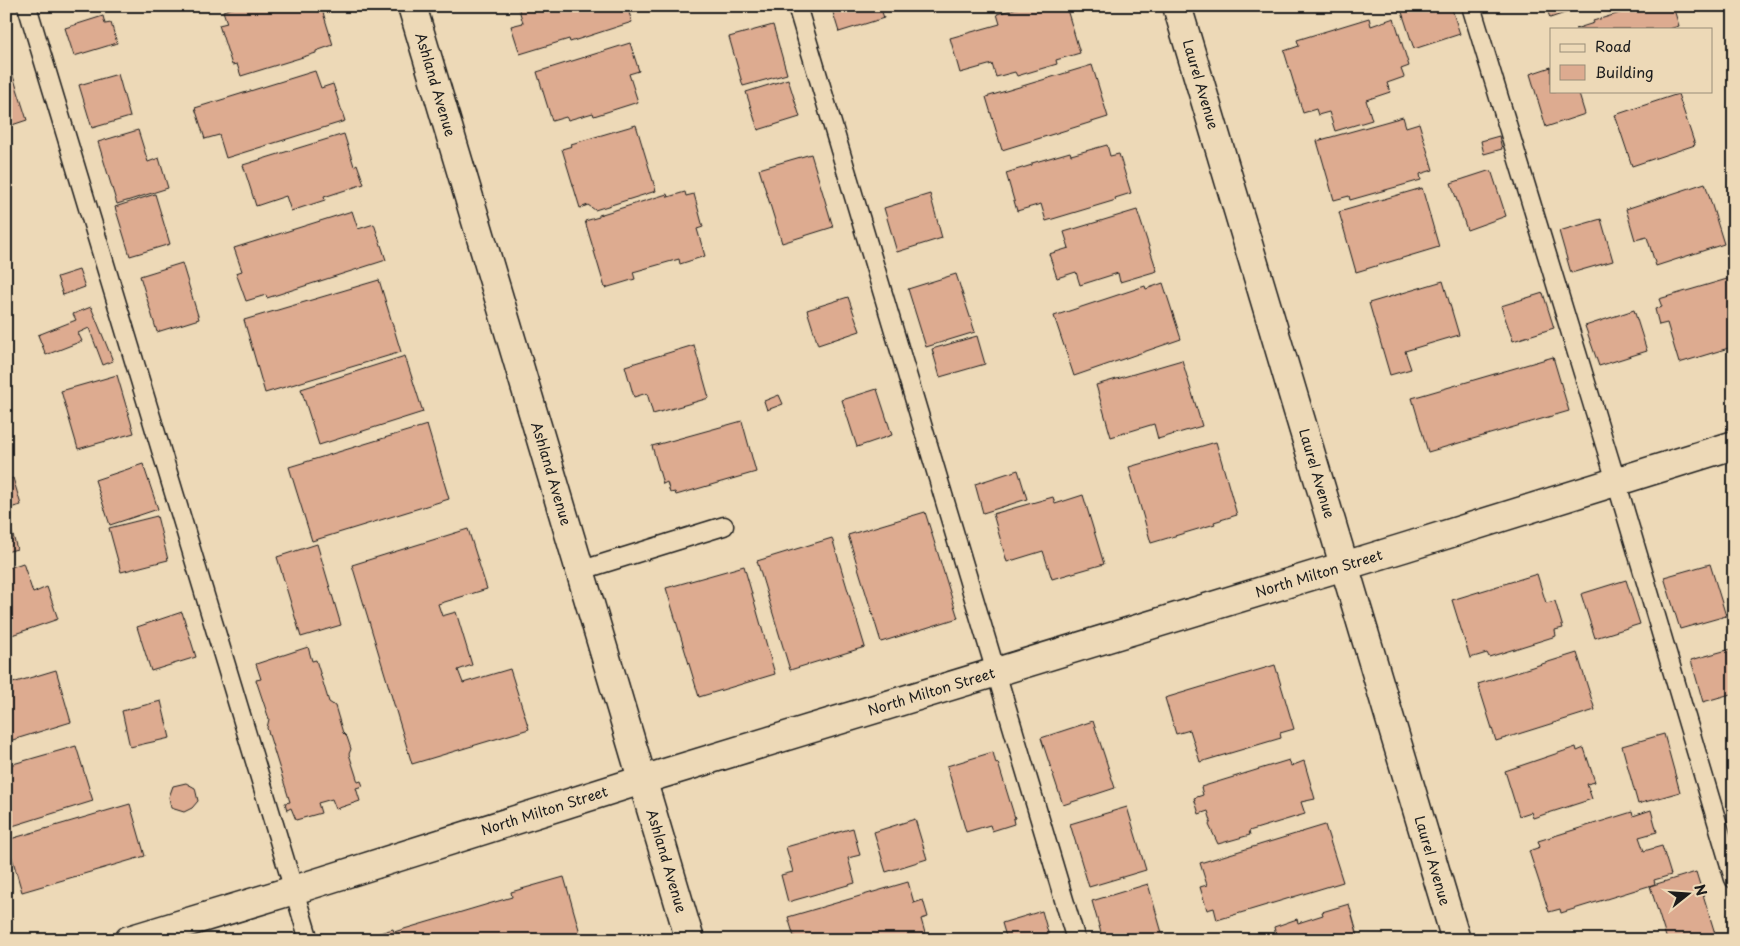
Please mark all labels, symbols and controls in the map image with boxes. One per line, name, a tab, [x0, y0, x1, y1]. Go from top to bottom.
legend	[1550, 28, 1712, 92]
street label: Ashland Avenue	[410, 30, 461, 139]
text: Road	[1595, 34, 1631, 57]
street label: Laurel Avenue	[1178, 37, 1224, 132]
text: Building	[1595, 60, 1654, 83]
street label: Ashland Avenue	[526, 419, 577, 528]
street label: Laurel Avenue	[1294, 426, 1341, 521]
street label: North Milton Street	[1253, 544, 1385, 602]
street label: North Milton Street	[865, 662, 998, 721]
street label: North Milton Street	[478, 780, 611, 840]
street label: Ashland Avenue	[642, 806, 692, 916]
street label: Laurel Avenue	[1409, 813, 1456, 908]
north arrow	[1662, 868, 1712, 918]
text: N	[1689, 882, 1713, 898]

